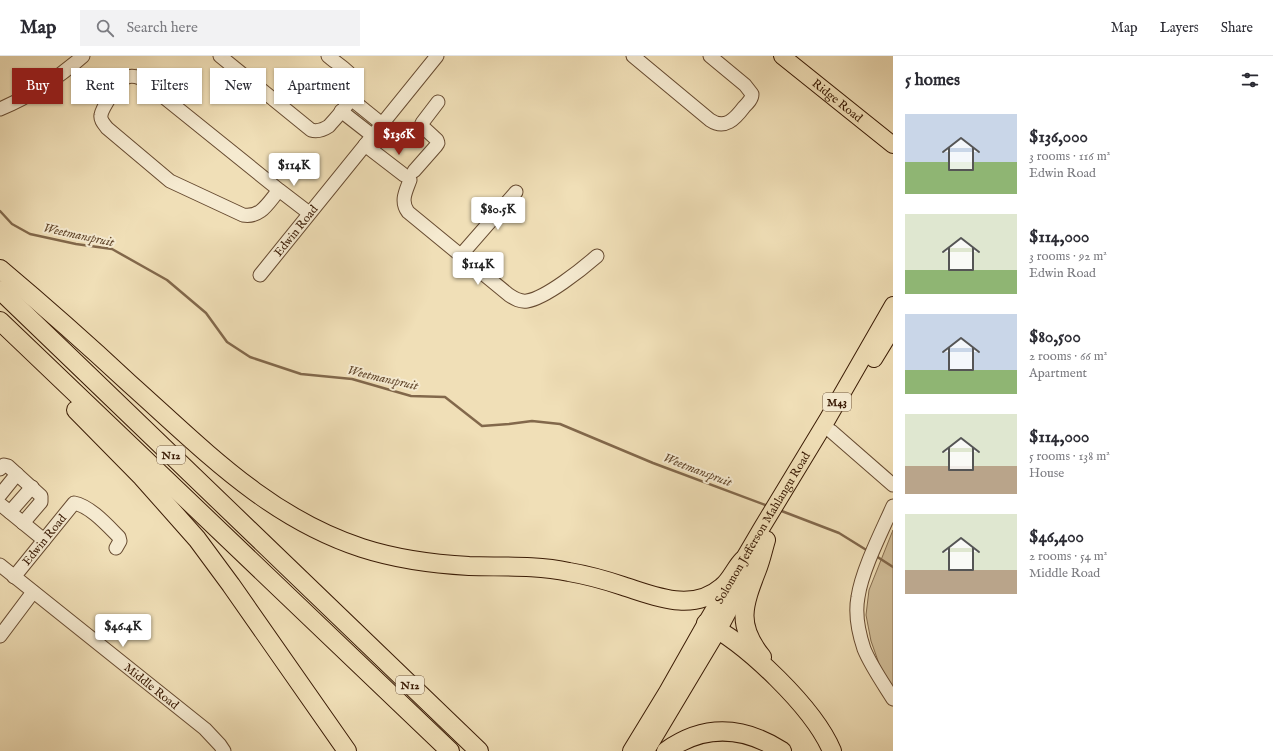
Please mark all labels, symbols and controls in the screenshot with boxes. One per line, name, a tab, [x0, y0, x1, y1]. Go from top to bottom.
search box	[80, 10, 360, 46]
text: Map	[20, 16, 56, 40]
icon: search	[94, 17, 116, 39]
text: Search here	[126, 18, 198, 37]
text: Map	[1111, 19, 1138, 37]
text: Layers	[1160, 19, 1199, 37]
text: Share	[1221, 19, 1253, 37]
chip: Buy	[12, 68, 63, 104]
chip: Rent	[71, 68, 129, 104]
chip: Filters	[137, 68, 202, 104]
chip: New	[210, 68, 266, 104]
chip: Apartment	[274, 68, 364, 104]
icon: filters	[1239, 69, 1261, 91]
text: 5 homes	[905, 70, 960, 91]
street label: Ridge Road	[809, 76, 866, 126]
pin: $136K	[371, 122, 427, 156]
text: $136K	[383, 126, 415, 143]
text: $136,000	[1029, 127, 1088, 148]
icon: home	[937, 130, 985, 178]
text: 3 rooms · 116 m²	[1029, 148, 1110, 165]
pin: $114K	[266, 153, 322, 187]
text: $114K	[278, 157, 310, 174]
text: Edwin Road	[1029, 165, 1096, 182]
pin: $80.5K	[465, 197, 531, 231]
text: $80.5K	[480, 201, 516, 218]
street label: Edwin Road	[271, 202, 322, 260]
water label: Weetmanspruit	[42, 220, 116, 251]
text: $114,000	[1029, 227, 1089, 248]
icon: home	[937, 230, 985, 278]
text: 3 rooms · 92 m²	[1029, 248, 1107, 265]
pin: $114K	[450, 252, 506, 286]
text: $114K	[462, 256, 494, 273]
text: Edwin Road	[1029, 265, 1096, 282]
text: $80,500	[1029, 327, 1081, 348]
icon: home	[937, 330, 985, 378]
text: 2 rooms · 66 m²	[1029, 348, 1107, 365]
water label: Weetmanspruit	[346, 362, 420, 395]
text: Apartment	[1029, 365, 1087, 382]
road number: M43	[823, 393, 851, 411]
text: $114,000	[1029, 427, 1089, 448]
icon: home	[937, 430, 985, 478]
road number: N12	[157, 446, 185, 464]
text: 5 rooms · 138 m²	[1029, 448, 1110, 465]
street label: Solomon Jefferson Mahlangu Road	[712, 449, 814, 607]
water label: Weetmanspruit	[661, 450, 735, 492]
text: House	[1029, 465, 1064, 482]
street label: Edwin Road	[19, 511, 70, 569]
text: $46,400	[1029, 527, 1084, 548]
icon: home	[937, 530, 985, 578]
text: 2 rooms · 54 m²	[1029, 548, 1107, 565]
text: Middle Road	[1029, 565, 1100, 582]
pin: $46.4K	[90, 614, 156, 648]
text: $46.4K	[104, 618, 142, 635]
street label: Middle Road	[121, 660, 182, 713]
road number: N12	[396, 676, 424, 694]

